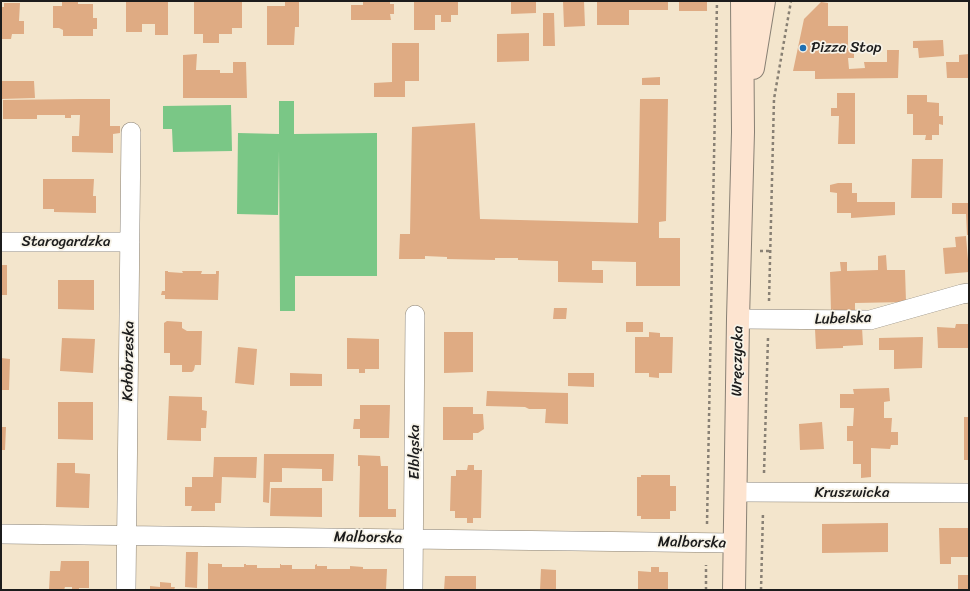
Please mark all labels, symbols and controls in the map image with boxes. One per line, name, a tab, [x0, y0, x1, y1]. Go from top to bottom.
place label: Pizza Stop	[811, 39, 881, 57]
marker: Pizza Stop	[798, 43, 808, 53]
street label: Starogardzka	[21, 233, 111, 251]
street label: Lubelska	[814, 309, 872, 329]
street label: Kołobrzeska	[119, 321, 139, 401]
street label: Wręczycka	[728, 325, 748, 397]
street label: Elbląska	[406, 425, 424, 479]
street label: Kruszwicka	[815, 484, 889, 502]
street label: Malborska	[334, 528, 402, 548]
street label: Malborska	[658, 533, 726, 553]

